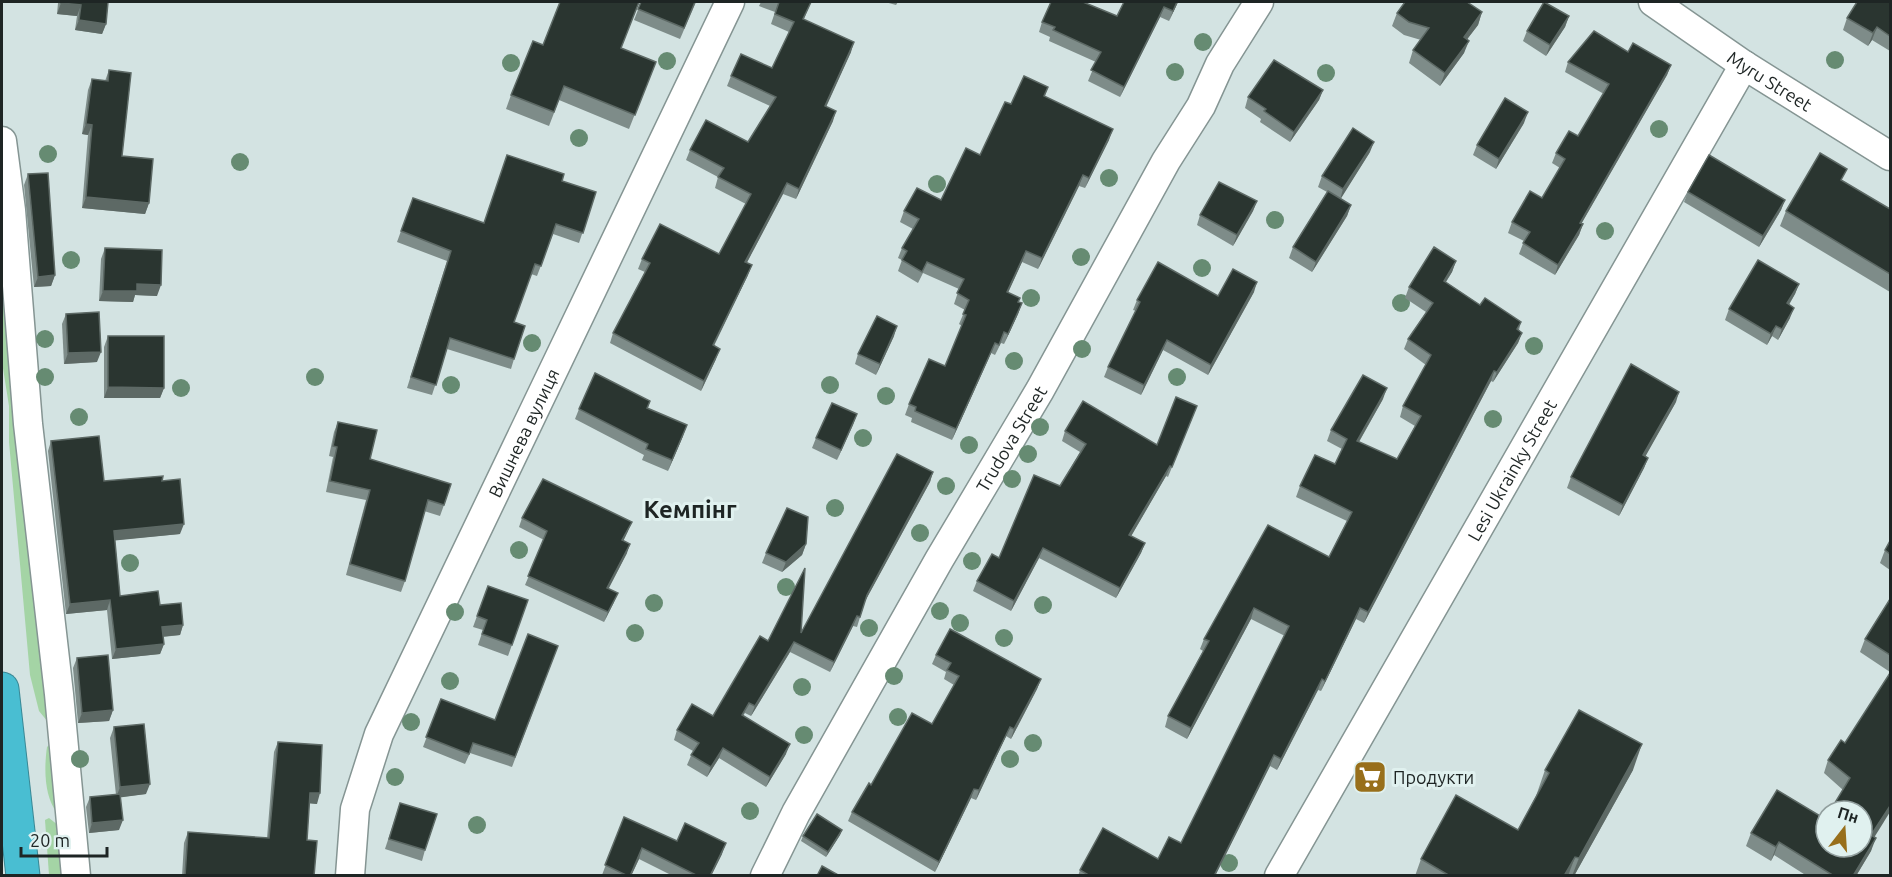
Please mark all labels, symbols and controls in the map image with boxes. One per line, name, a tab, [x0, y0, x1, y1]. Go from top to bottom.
street label: Myru Street	[1724, 47, 1816, 115]
street label: Вишнева вулиця	[484, 365, 563, 500]
street label: Trudova Street	[972, 382, 1050, 495]
street label: Lesi Ukrainky Street	[1463, 396, 1560, 544]
district label: Кемпінг	[644, 496, 737, 523]
supermarket icon: Продукти	[1352, 759, 1388, 795]
place label: Продукти	[1393, 767, 1474, 787]
north arrow	[1814, 799, 1874, 859]
text: Пн	[1836, 803, 1861, 826]
scale bar	[21, 820, 106, 858]
text: 20 m	[30, 830, 70, 850]

